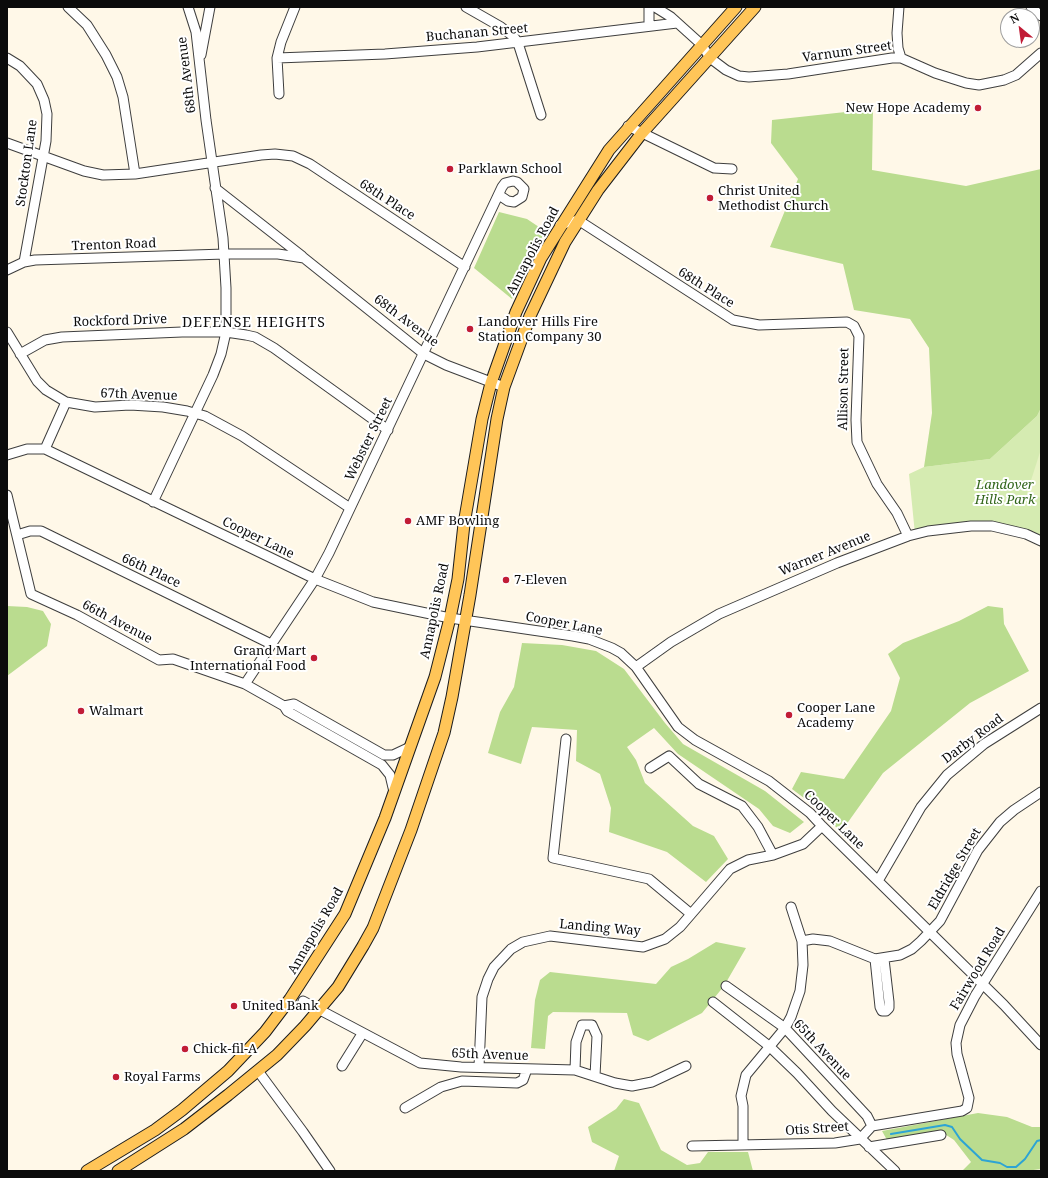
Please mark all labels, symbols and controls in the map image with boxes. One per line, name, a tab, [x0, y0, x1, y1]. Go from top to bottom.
north arrow	[1000, 8, 1040, 48]
text: N	[1007, 9, 1022, 27]
street label: Buchanan Street	[425, 21, 529, 45]
street label: 68th Avenue	[175, 36, 199, 114]
street label: Varnum Street	[801, 38, 893, 66]
place label: New Hope Academy	[845, 100, 970, 116]
marker: New Hope Academy	[973, 103, 983, 113]
street label: Stockton Lane	[13, 118, 41, 208]
place label: Parklawn School	[458, 161, 562, 177]
marker: Parklawn School	[445, 164, 455, 174]
street label: 68th Place	[356, 176, 418, 224]
place label: Christ United Methodist Church	[718, 183, 829, 214]
marker: Christ United Methodist Church	[705, 193, 715, 203]
street label: Annapolis Road	[503, 204, 563, 298]
street label: Trenton Road	[71, 236, 157, 254]
street label: 68th Place	[675, 265, 737, 311]
street label: 68th Avenue	[370, 292, 442, 350]
street label: Rockford Drive	[73, 312, 167, 330]
place label: Landover Hills Fire Station Company 30	[478, 314, 601, 345]
district label: DEFENSE HEIGHTS	[182, 315, 326, 331]
marker: Landover Hills Fire Station Company 30	[465, 324, 475, 334]
street label: Allison Street	[835, 347, 853, 431]
street label: 67th Avenue	[100, 386, 178, 404]
street label: Webster Street	[342, 395, 396, 483]
park label: Landover Hills Park	[975, 477, 1035, 508]
place label: AMF Bowling	[416, 513, 499, 529]
street label: Cooper Lane	[219, 514, 297, 562]
marker: AMF Bowling	[403, 516, 413, 526]
street label: Warner Avenue	[777, 529, 873, 579]
street label: 66th Place	[119, 551, 183, 591]
street label: Annapolis Road	[417, 562, 453, 660]
place label: 7-Eleven	[514, 572, 567, 588]
marker: 7-Eleven	[501, 575, 511, 585]
street label: 66th Avenue	[79, 597, 155, 647]
street label: Cooper Lane	[524, 609, 604, 639]
place label: Grand Mart International Food	[190, 643, 306, 674]
marker: Grand Mart International Food	[309, 653, 319, 663]
place label: Cooper Lane Academy	[797, 700, 875, 731]
place label: Walmart	[89, 703, 143, 719]
marker: Walmart	[76, 706, 86, 716]
marker: Cooper Lane Academy	[784, 710, 794, 720]
street label: Darby Road	[939, 711, 1007, 767]
street label: Cooper Lane	[800, 787, 868, 853]
street label: Eldridge Street	[925, 825, 985, 913]
street label: Annapolis Road	[285, 885, 347, 977]
street label: Landing Way	[559, 917, 641, 939]
street label: Fairwood Road	[947, 925, 1009, 1013]
place label: United Bank	[242, 998, 319, 1014]
marker: United Bank	[229, 1001, 239, 1011]
street label: 65th Avenue	[790, 1016, 854, 1084]
place label: Chick-fil-A	[193, 1041, 257, 1057]
marker: Chick-fil-A	[180, 1044, 190, 1054]
street label: 65th Avenue	[451, 1046, 529, 1064]
place label: Royal Farms	[124, 1069, 201, 1085]
marker: Royal Farms	[111, 1072, 121, 1082]
street label: Otis Street	[785, 1119, 849, 1139]

